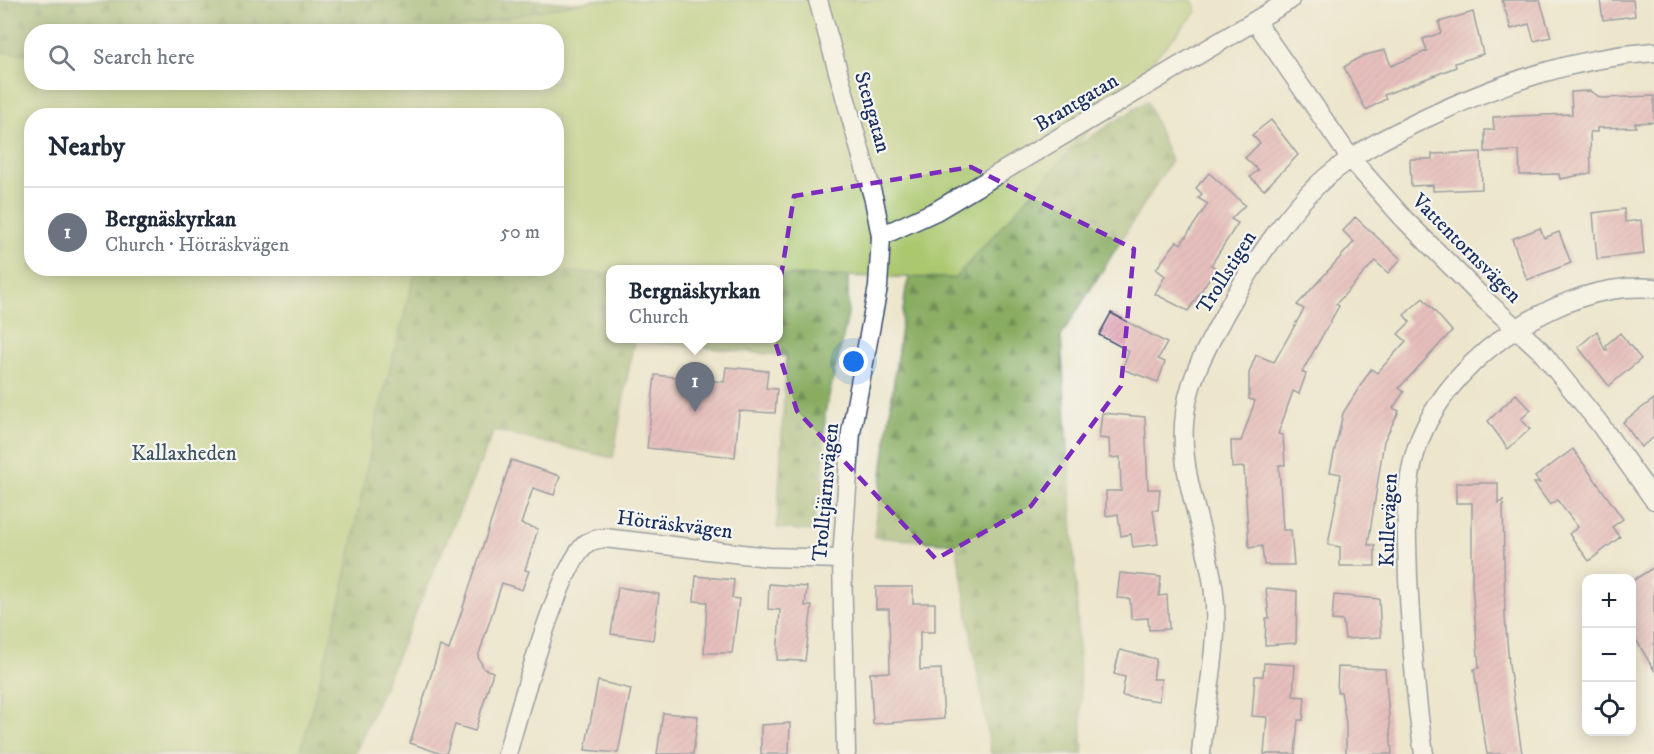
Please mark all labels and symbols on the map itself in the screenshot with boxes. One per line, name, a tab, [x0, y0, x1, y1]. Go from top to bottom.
street label: Brantgatan	[1030, 68, 1123, 138]
street label: Stengatan	[848, 69, 896, 156]
street label: Vattentornsvägen	[1405, 188, 1527, 309]
street label: Trollstigen	[1191, 226, 1263, 319]
your location	[839, 347, 868, 376]
pin: 1	[676, 362, 714, 412]
street label: Trolltjärnsvägen	[807, 422, 845, 562]
park label: Kallaxheden	[131, 441, 237, 467]
street label: Kullevägen	[1374, 473, 1404, 567]
street label: Höträskvägen	[615, 505, 734, 545]

